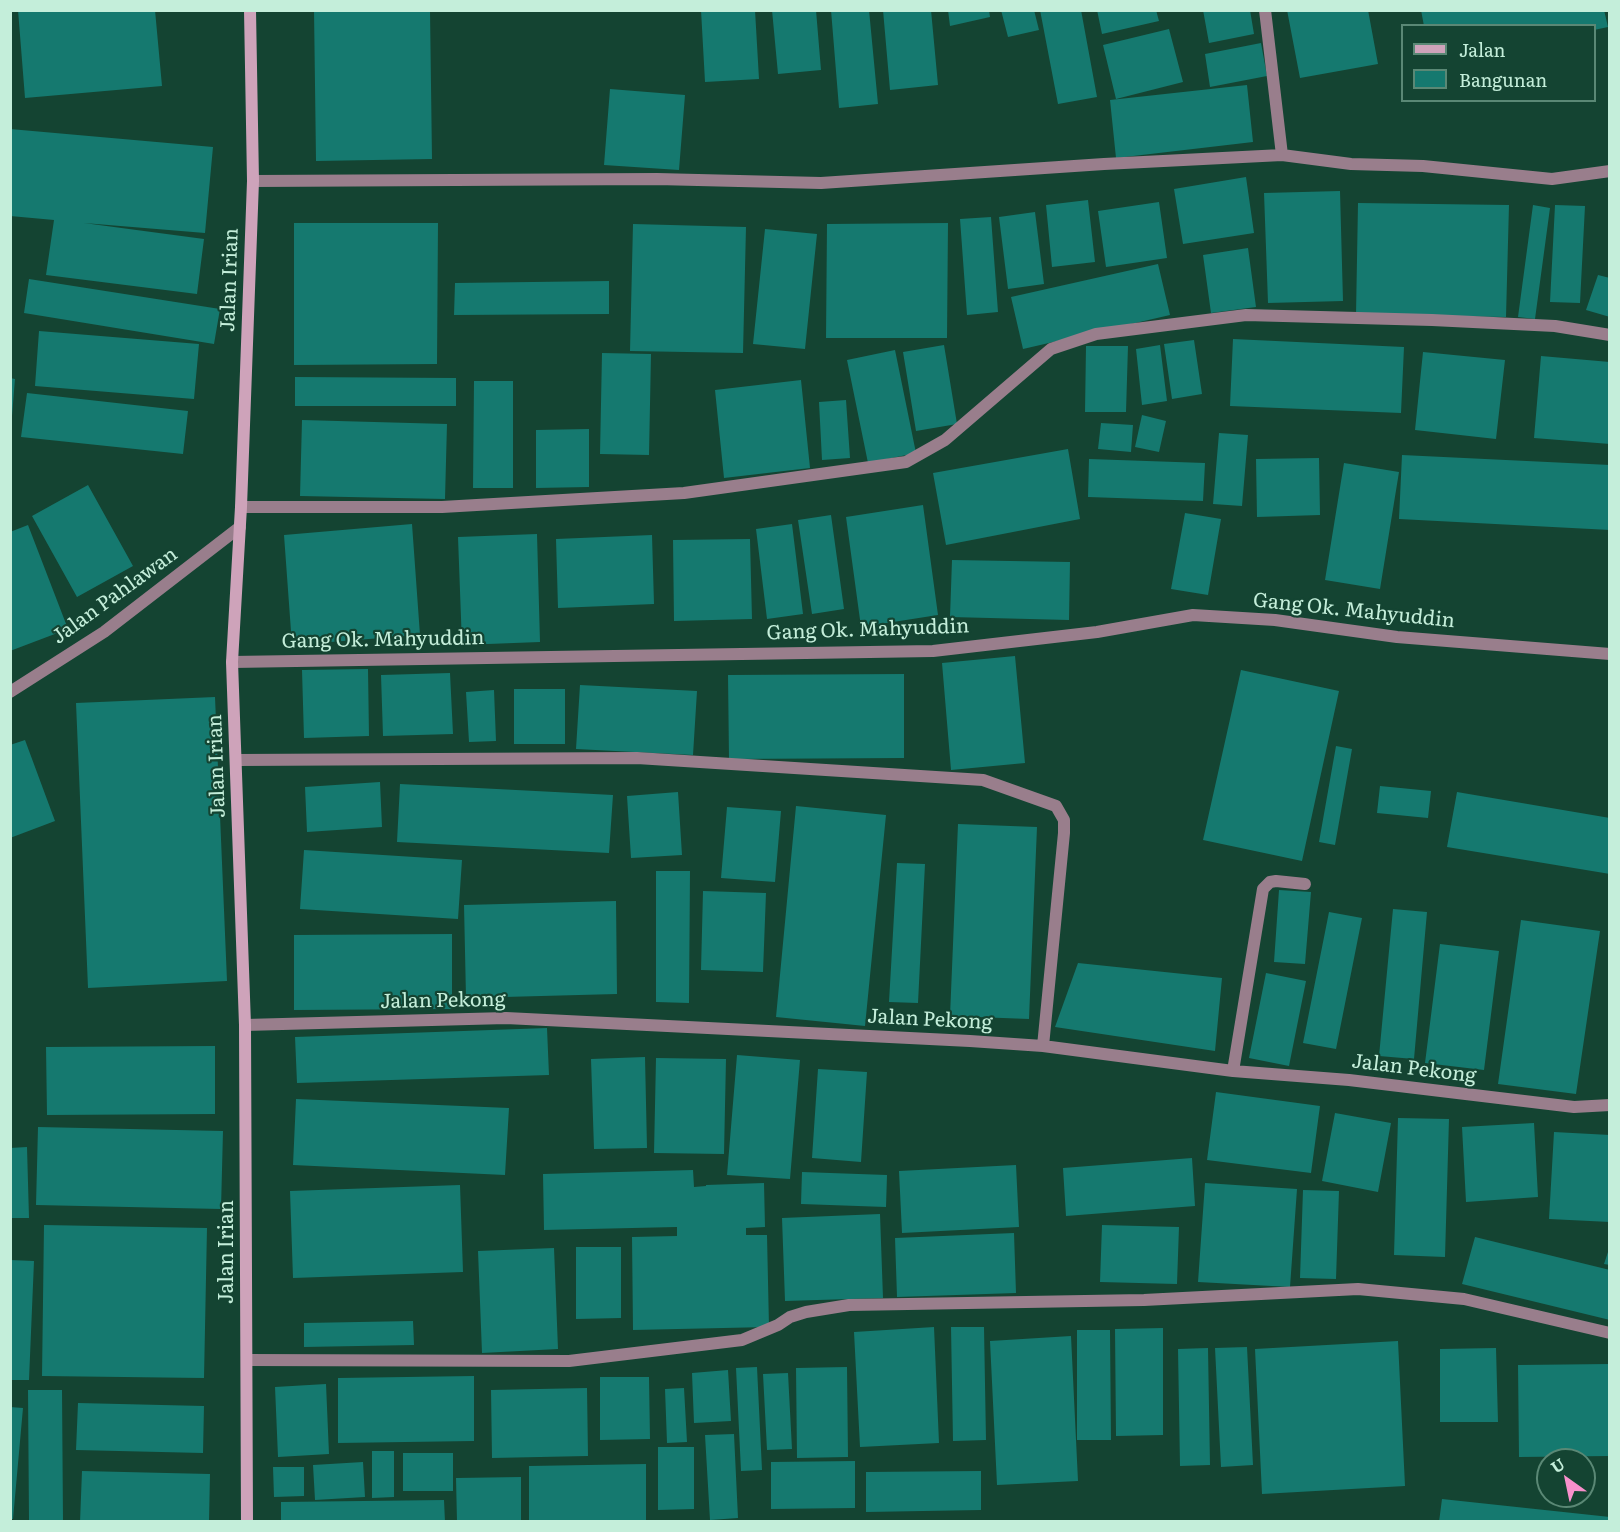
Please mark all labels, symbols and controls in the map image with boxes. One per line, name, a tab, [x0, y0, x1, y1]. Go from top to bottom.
legend	[1401, 24, 1596, 102]
text: Jalan	[1459, 36, 1505, 63]
text: Bangunan	[1459, 66, 1547, 93]
street label: Jalan Irian	[216, 228, 244, 332]
street label: Jalan Pahlawan	[48, 542, 182, 650]
street label: Gang Ok. Mahyuddin	[1252, 588, 1456, 634]
street label: Gang Ok. Mahyuddin	[766, 614, 970, 646]
street label: Gang Ok. Mahyuddin	[281, 626, 485, 654]
street label: Jalan Irian	[203, 714, 231, 818]
street label: Jalan Pekong	[380, 988, 506, 1014]
street label: Jalan Pekong	[867, 1005, 993, 1035]
street label: Jalan Pekong	[1350, 1049, 1478, 1089]
street label: Jalan Irian	[215, 1200, 239, 1304]
north arrow	[1536, 1448, 1596, 1508]
text: U	[1545, 1451, 1569, 1478]

